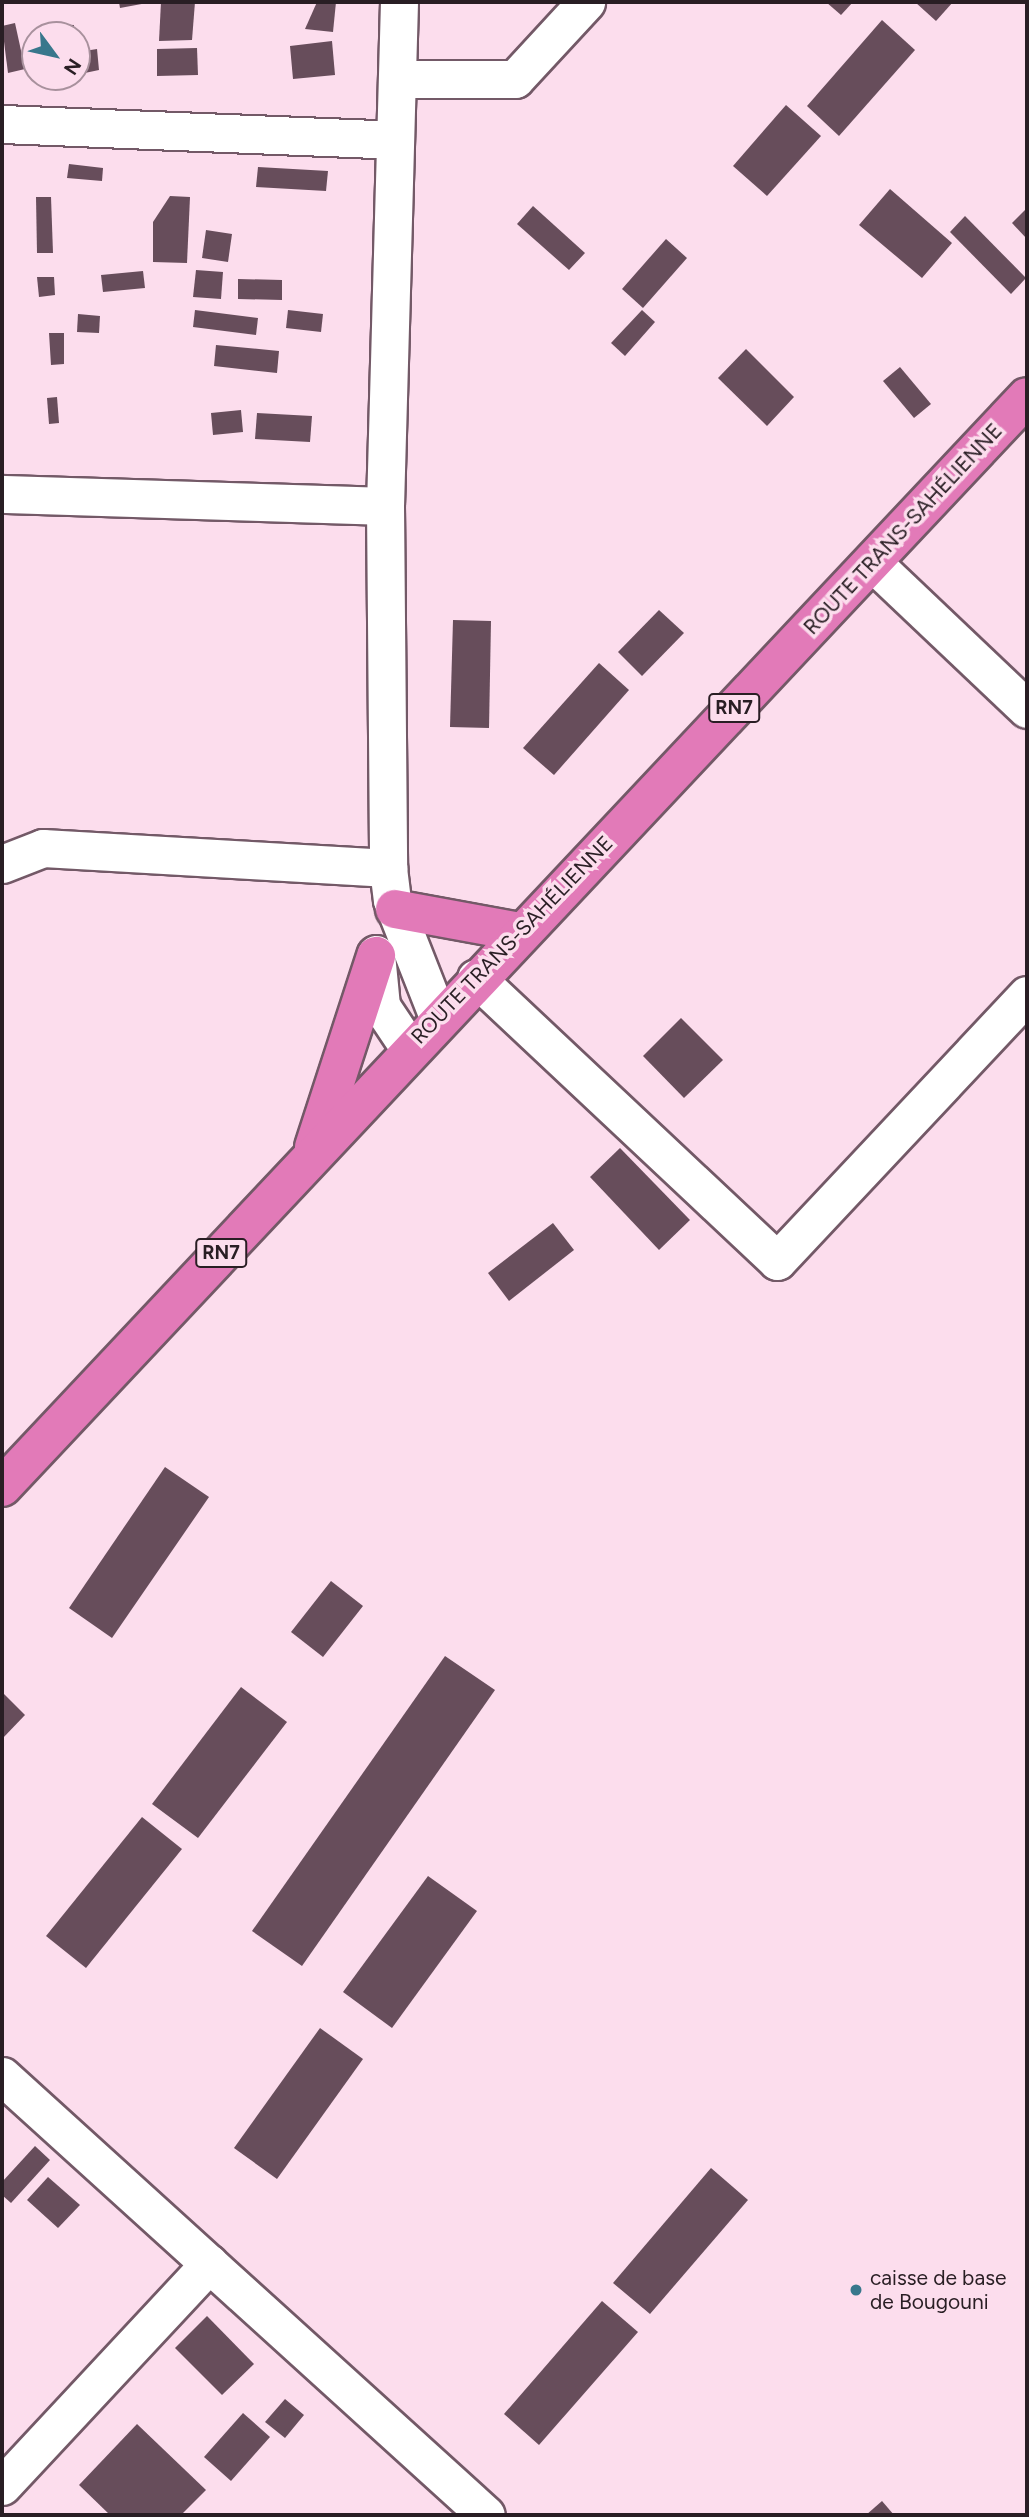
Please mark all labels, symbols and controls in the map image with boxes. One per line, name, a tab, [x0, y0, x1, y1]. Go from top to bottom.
north arrow	[21, 21, 91, 91]
text: N	[59, 54, 86, 79]
street label: ROUTE TRANS-SAHÉLIENNE	[798, 418, 1008, 640]
road number: RN7	[708, 692, 760, 723]
street label: ROUTE TRANS-SAHÉLIENNE	[406, 831, 618, 1049]
road number: RN7	[195, 1238, 247, 1268]
place label: caisse de base de Bougouni	[870, 2265, 1006, 2315]
marker: caisse de base de Bougouni	[848, 2282, 864, 2298]

